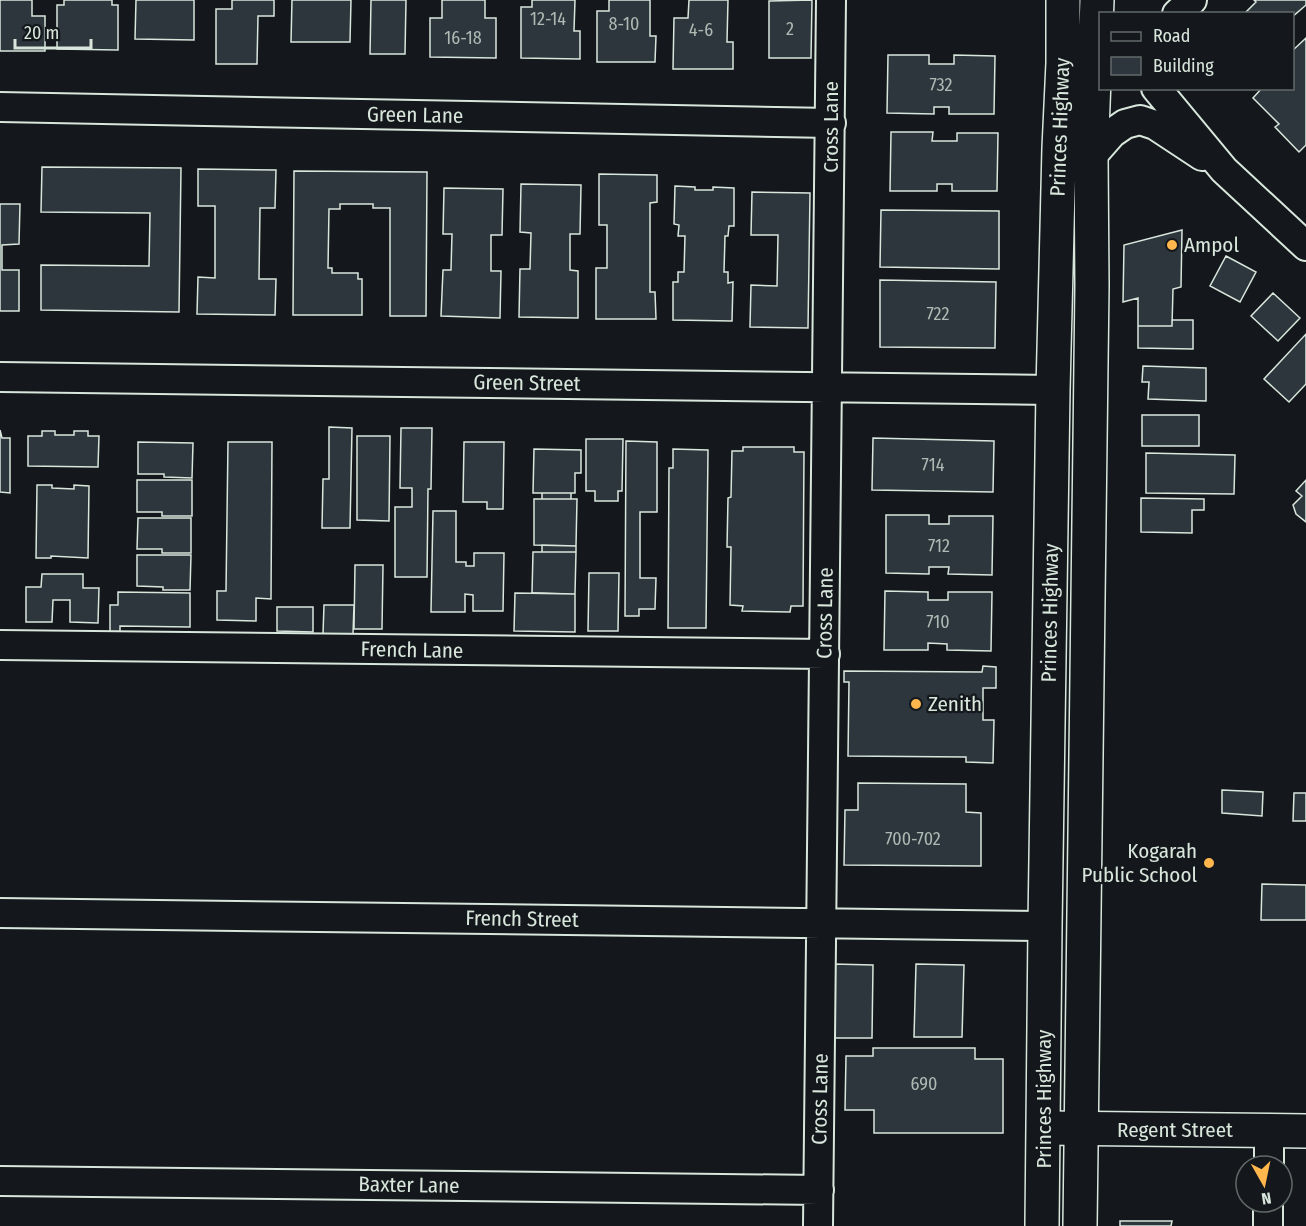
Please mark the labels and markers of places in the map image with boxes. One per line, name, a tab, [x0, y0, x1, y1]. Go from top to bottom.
place label: Ampol	[1184, 232, 1239, 258]
marker: Ampol	[1165, 238, 1179, 252]
place label: Zenith	[928, 691, 982, 717]
marker: Zenith	[909, 697, 923, 711]
place label: Kogarah Public School	[1082, 838, 1197, 888]
marker: Kogarah Public School	[1202, 856, 1216, 870]

